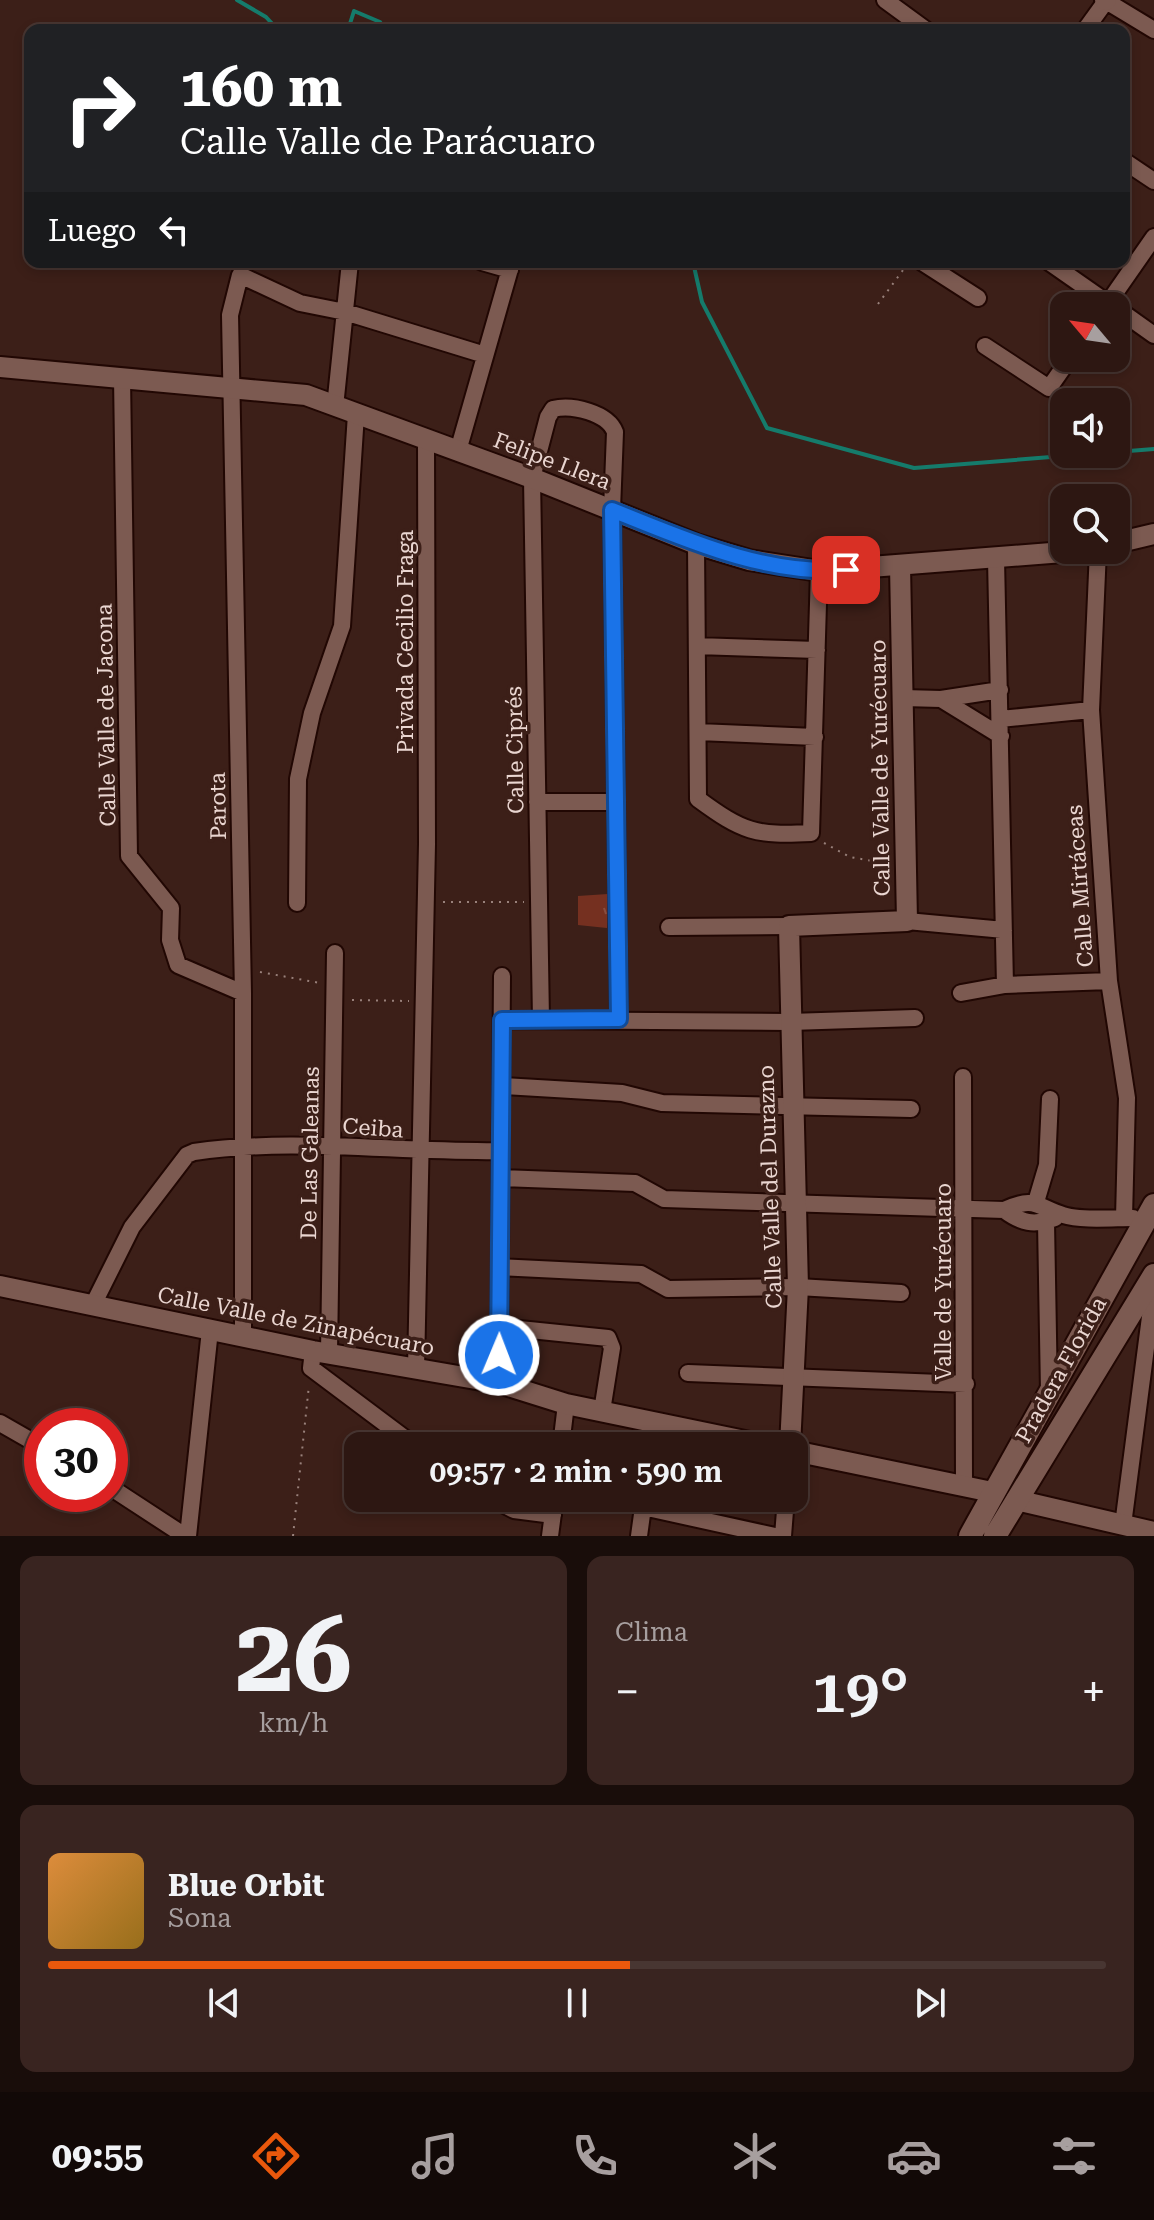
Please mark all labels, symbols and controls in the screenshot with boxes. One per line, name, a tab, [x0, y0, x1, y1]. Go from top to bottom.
text: 160 m	[180, 54, 342, 120]
icon: right	[48, 56, 152, 160]
text: Calle Valle de Parácuaro	[180, 121, 596, 163]
icon: left	[152, 208, 196, 252]
text: Luego	[48, 213, 136, 248]
north arrow	[1050, 292, 1130, 372]
map controls	[1050, 292, 1130, 564]
button: sound	[1050, 388, 1130, 468]
street label: Felipe Llera	[490, 427, 614, 495]
button: search	[1050, 484, 1130, 564]
street label: Privada Cecilio Fraga	[393, 530, 418, 754]
pin	[812, 536, 880, 604]
icon: arrive	[824, 548, 868, 592]
street label: Calle Valle de Jacona	[92, 603, 120, 827]
street label: Calle Valle de Yurécuaro	[865, 639, 895, 897]
street label: Calle Ciprés	[501, 686, 529, 814]
street label: Parota	[205, 772, 231, 840]
street label: Calle Mirtáceas	[1062, 804, 1098, 968]
street label: Calle Valle del Durazno	[753, 1065, 787, 1309]
street label: De Las Galeanas	[296, 1066, 324, 1240]
street label: Ceiba	[342, 1113, 404, 1143]
street label: Valle de Yurécuaro	[931, 1183, 956, 1381]
street label: Calle Valle de Zinapécuaro	[155, 1282, 437, 1360]
street label: Pradera Florida	[1011, 1293, 1111, 1447]
position arrow	[457, 1313, 541, 1397]
speed limit sign: 30	[24, 1408, 128, 1512]
text: 09:57 · 2 min · 590 m	[430, 1454, 722, 1489]
text: 26	[235, 1595, 352, 1716]
text: Clima	[615, 1617, 688, 1647]
text: 19°	[812, 1656, 909, 1727]
text: −	[615, 1666, 640, 1718]
text: +	[1081, 1666, 1106, 1718]
text: km/h	[259, 1708, 328, 1738]
text: Blue Orbit	[168, 1868, 324, 1903]
text: Sona	[168, 1903, 231, 1933]
icon: previous	[202, 1981, 246, 2025]
icon: pause	[555, 1981, 599, 2025]
icon: next	[908, 1981, 952, 2025]
icon: directions	[248, 2128, 304, 2184]
icon: music	[407, 2128, 463, 2184]
icon: phone	[567, 2128, 623, 2184]
icon: climate	[727, 2128, 783, 2184]
icon: car	[886, 2128, 942, 2184]
icon: filters	[1046, 2128, 1102, 2184]
text: 09:55	[52, 2135, 144, 2177]

